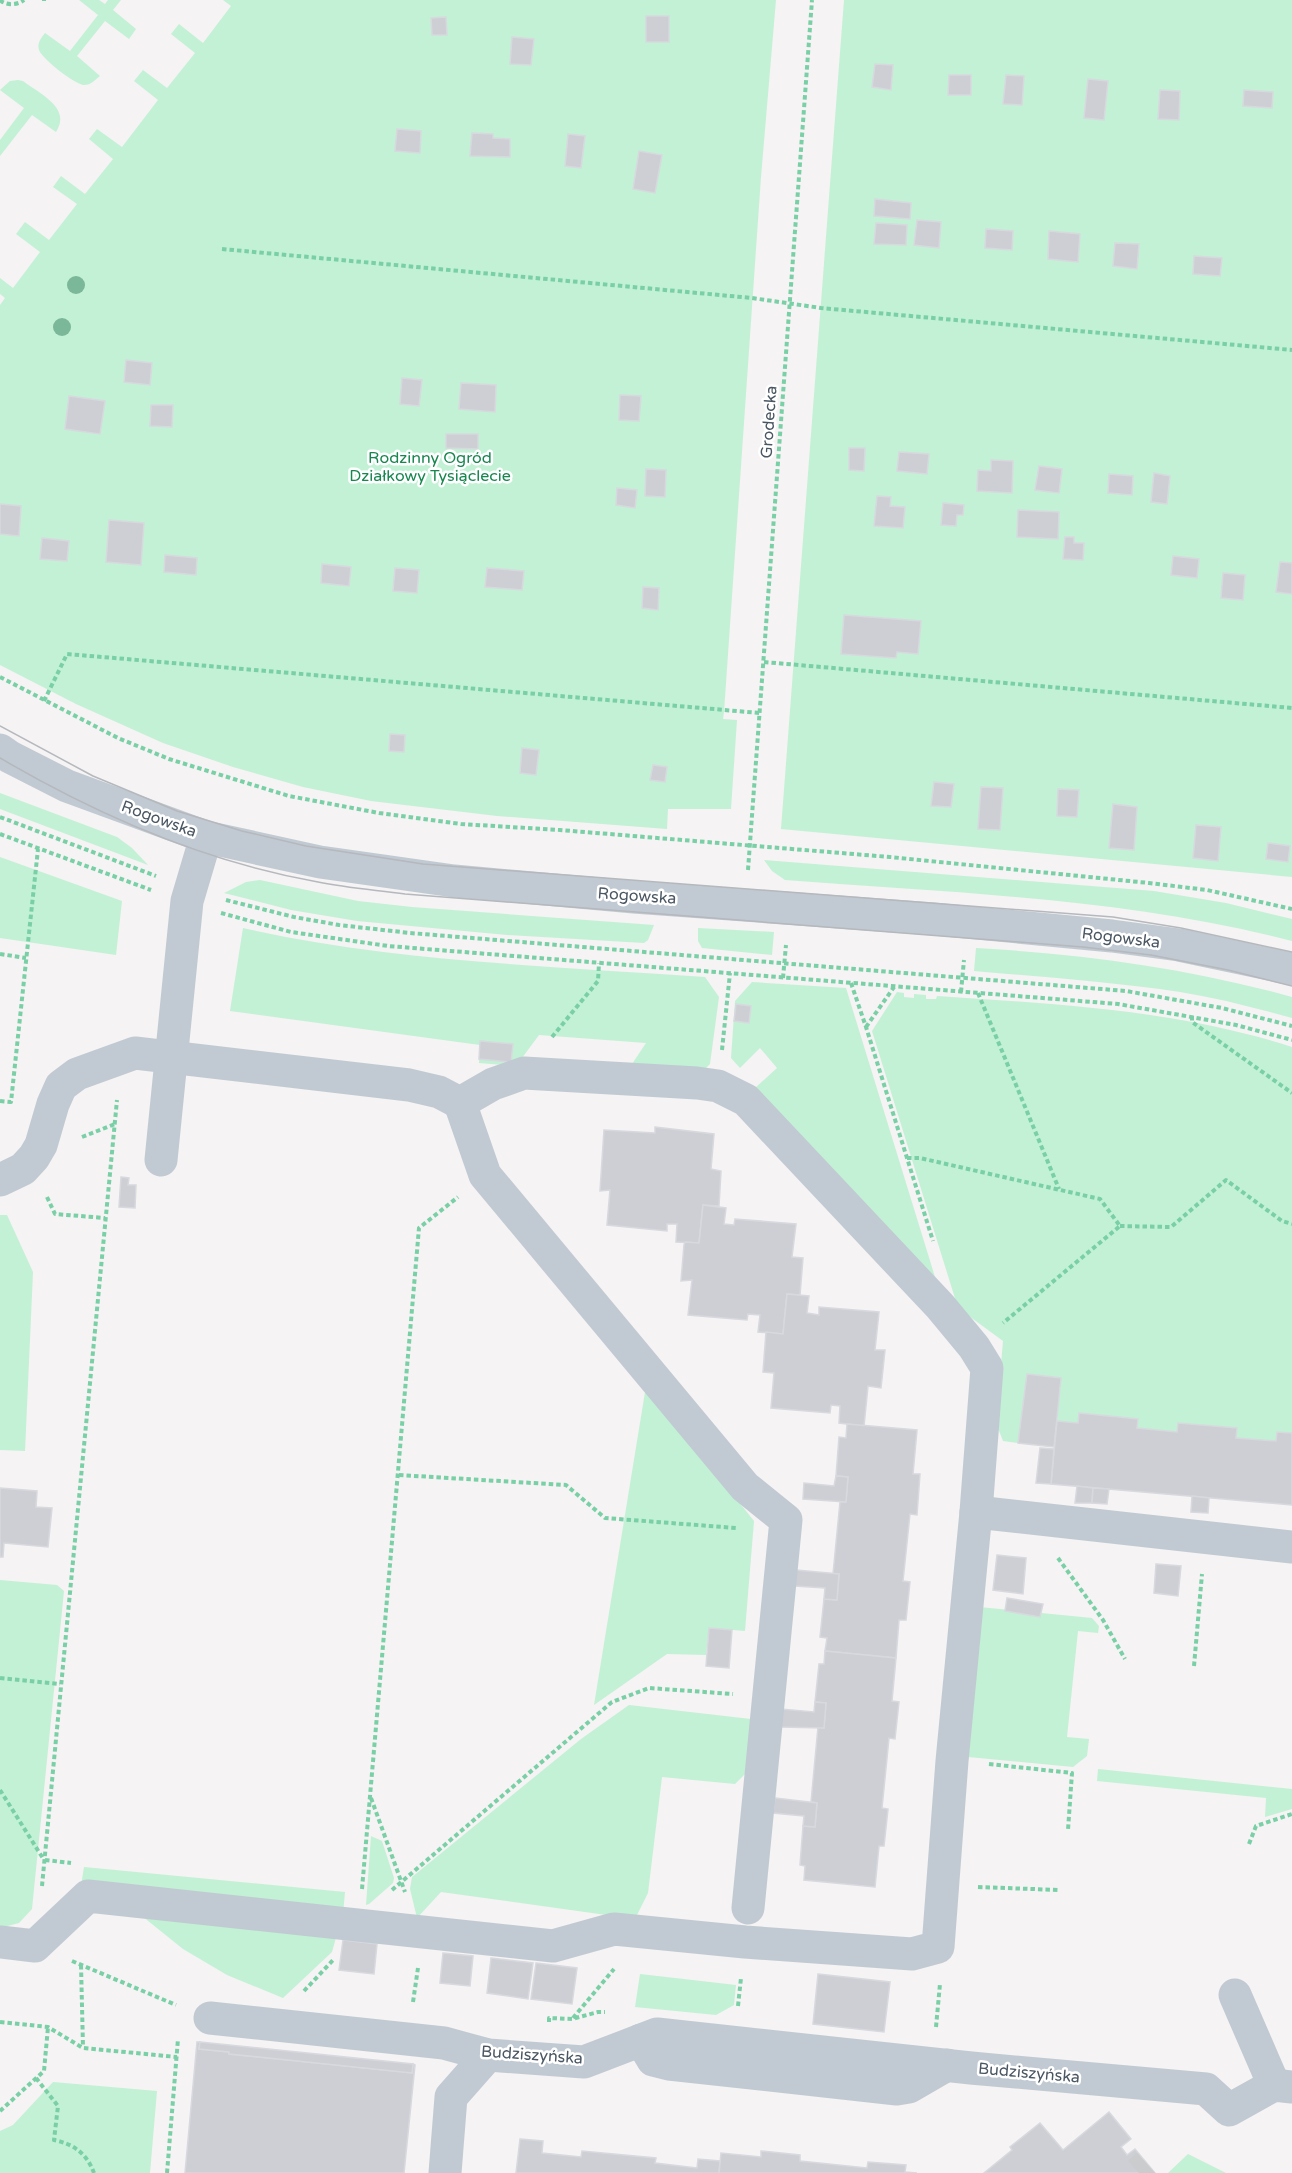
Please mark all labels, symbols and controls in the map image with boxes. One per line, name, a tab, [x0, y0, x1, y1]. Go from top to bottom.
street label: Grodecka	[756, 385, 782, 459]
park label: Rodzinny Ogród Działkowy Tysiąclecie	[349, 448, 511, 486]
street label: Rogowska	[119, 796, 199, 842]
street label: Rogowska	[597, 883, 677, 909]
street label: Rogowska	[1081, 923, 1161, 953]
street label: Budziszyńska	[480, 2041, 584, 2069]
street label: Budziszyńska	[977, 2059, 1081, 2087]

